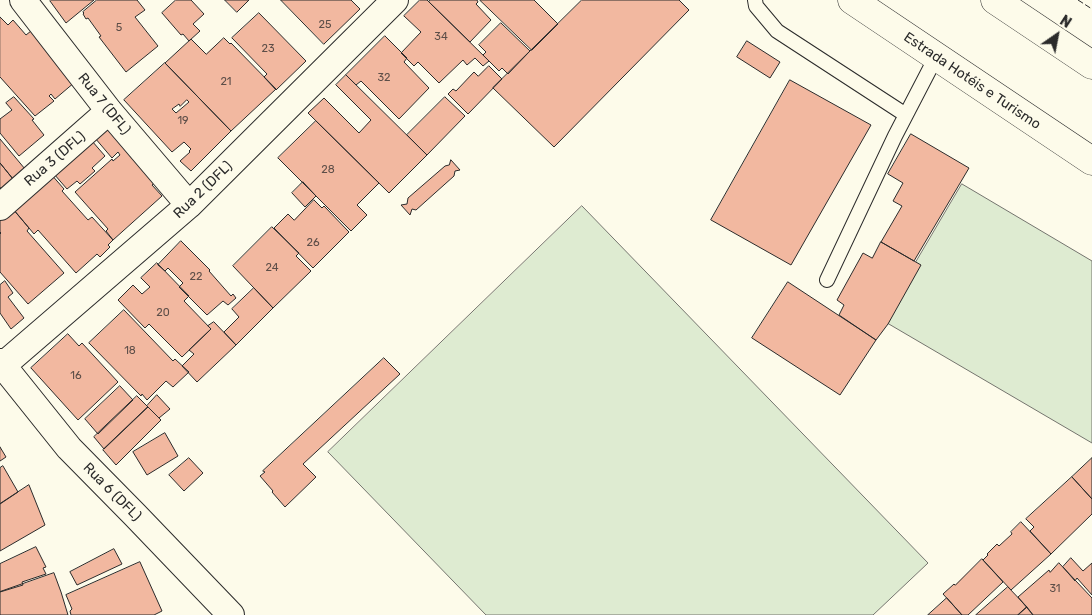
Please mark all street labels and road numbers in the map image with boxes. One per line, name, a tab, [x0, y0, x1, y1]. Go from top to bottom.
street label: Estrada Hotéis e Turismo	[900, 29, 1044, 133]
street label: Rua 7 (DFL)	[74, 70, 134, 138]
street label: Rua 3 (DFL)	[21, 128, 89, 190]
street label: Rua 2 (DFL)	[170, 158, 236, 222]
street label: Rua 6 (DFL)	[79, 459, 145, 525]

